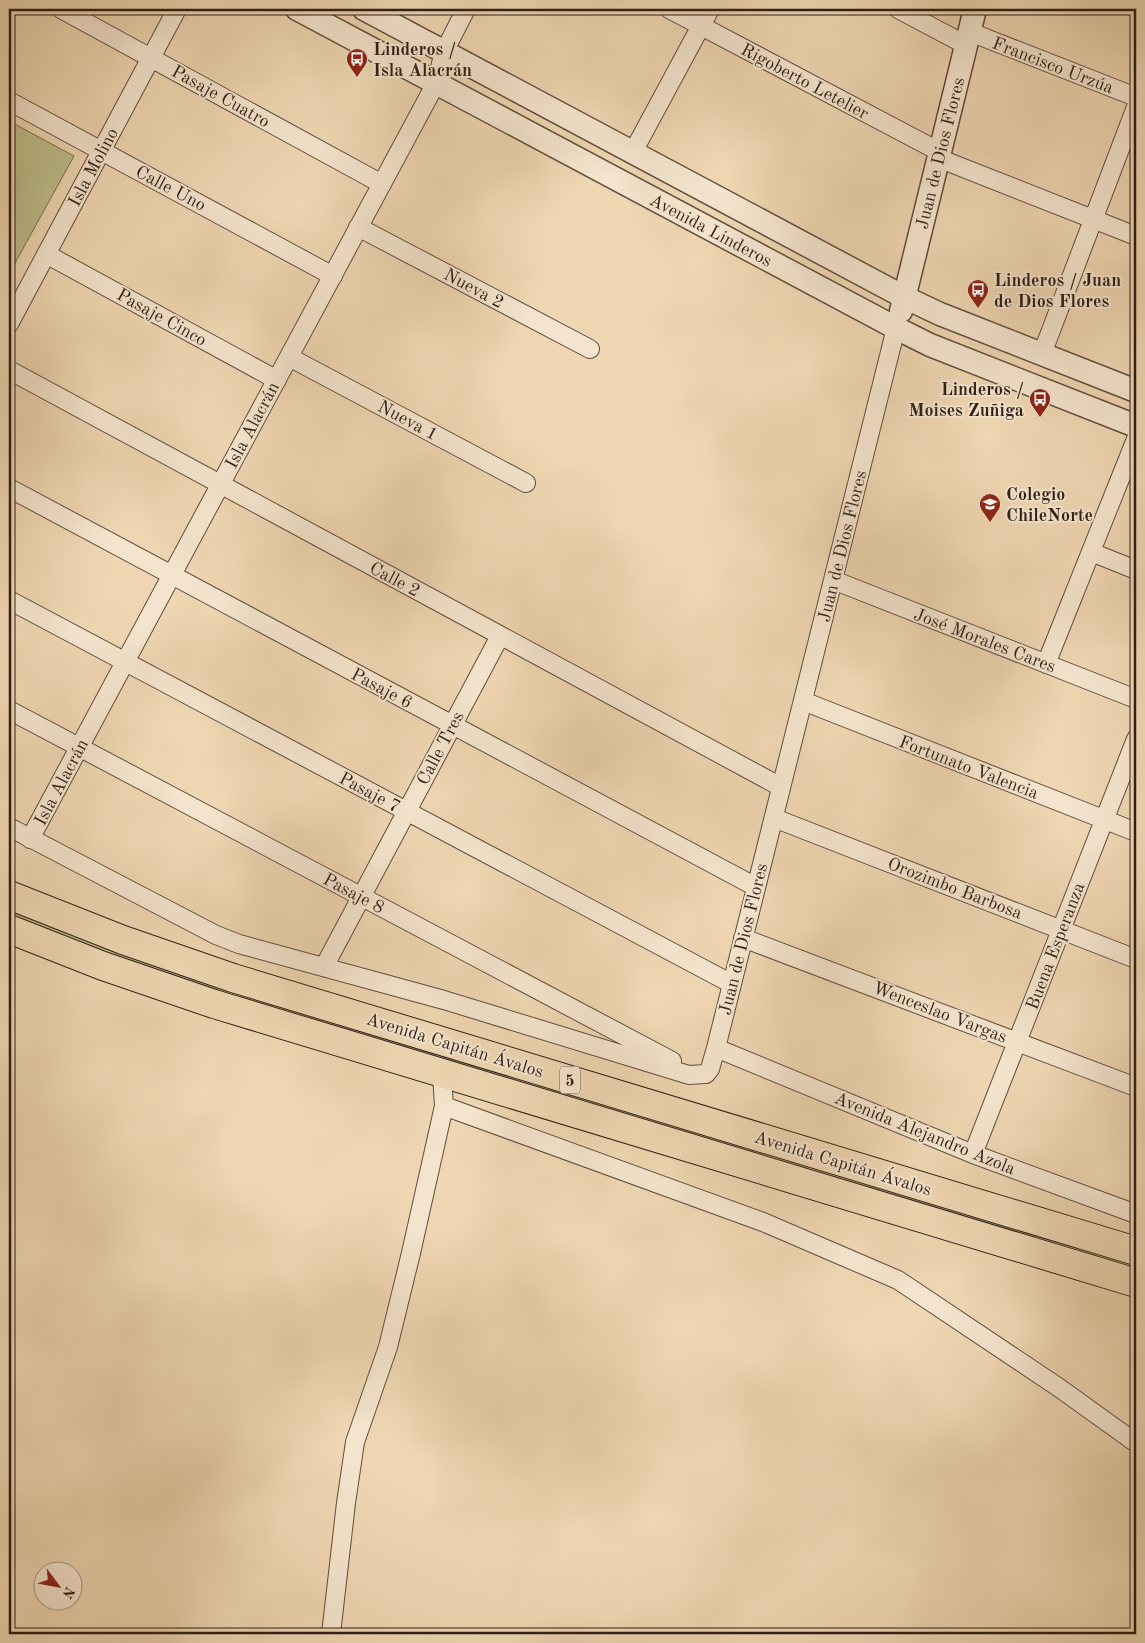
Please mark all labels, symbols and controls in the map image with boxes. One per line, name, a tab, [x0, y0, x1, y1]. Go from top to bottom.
street label: Francisco Urzúa	[990, 35, 1116, 97]
place label: Linderos / Isla Alacrán	[373, 41, 472, 80]
street label: Rigoberto Letelier	[738, 41, 872, 123]
bus stop icon: Linderos / Isla Alacrán	[345, 47, 369, 78]
street label: Pasaje Cuatro	[168, 63, 273, 131]
street label: Juan de Dios Flores	[913, 75, 969, 231]
street label: Isla Molino	[66, 125, 122, 210]
street label: Calle Uno	[132, 163, 209, 215]
street label: Avenida Linderos	[646, 191, 775, 271]
street label: Nueva 2	[441, 266, 506, 312]
place label: Linderos / Juan de Dios Flores	[994, 272, 1121, 311]
bus stop icon: Linderos / Juan de Dios Flores	[966, 278, 990, 309]
street label: Pasaje Cinco	[114, 286, 209, 350]
street label: Isla Alacrán	[223, 379, 283, 472]
place label: Linderos / Moises Zuñiga	[908, 381, 1024, 420]
bus stop icon: Linderos / Moises Zuñiga	[1028, 387, 1052, 418]
street label: Nueva 1	[375, 398, 440, 444]
street label: Juan de Dios Flores	[815, 468, 871, 624]
place label: Colegio ChileNorte	[1006, 486, 1093, 525]
school or university icon: Colegio ChileNorte	[978, 492, 1002, 523]
street label: Calle 2	[366, 559, 423, 601]
street label: José Morales Cares	[911, 606, 1058, 676]
street label: Pasaje 6	[348, 665, 415, 712]
street label: Calle Tres	[414, 709, 468, 788]
street label: Fortunato Valencia	[896, 733, 1041, 803]
street label: Isla Alacrán	[32, 736, 92, 829]
street label: Pasaje 7	[336, 769, 403, 816]
street label: Orozimbo Barbosa	[885, 855, 1025, 923]
street label: Juan de Dios Flores	[716, 861, 772, 1017]
street label: Pasaje 8	[320, 870, 387, 917]
street label: Buena Esperanza	[1023, 880, 1088, 1012]
street label: Wenceslao Vargas	[870, 979, 1009, 1047]
street label: Avenida Capitán Ávalos	[364, 1007, 547, 1082]
road number: 5	[560, 1066, 580, 1094]
street label: Avenida Alejandro Azola	[831, 1089, 1018, 1179]
street label: Avenida Capitán Ávalos	[752, 1125, 935, 1200]
north arrow	[32, 1560, 82, 1610]
text: N	[59, 1584, 77, 1601]

